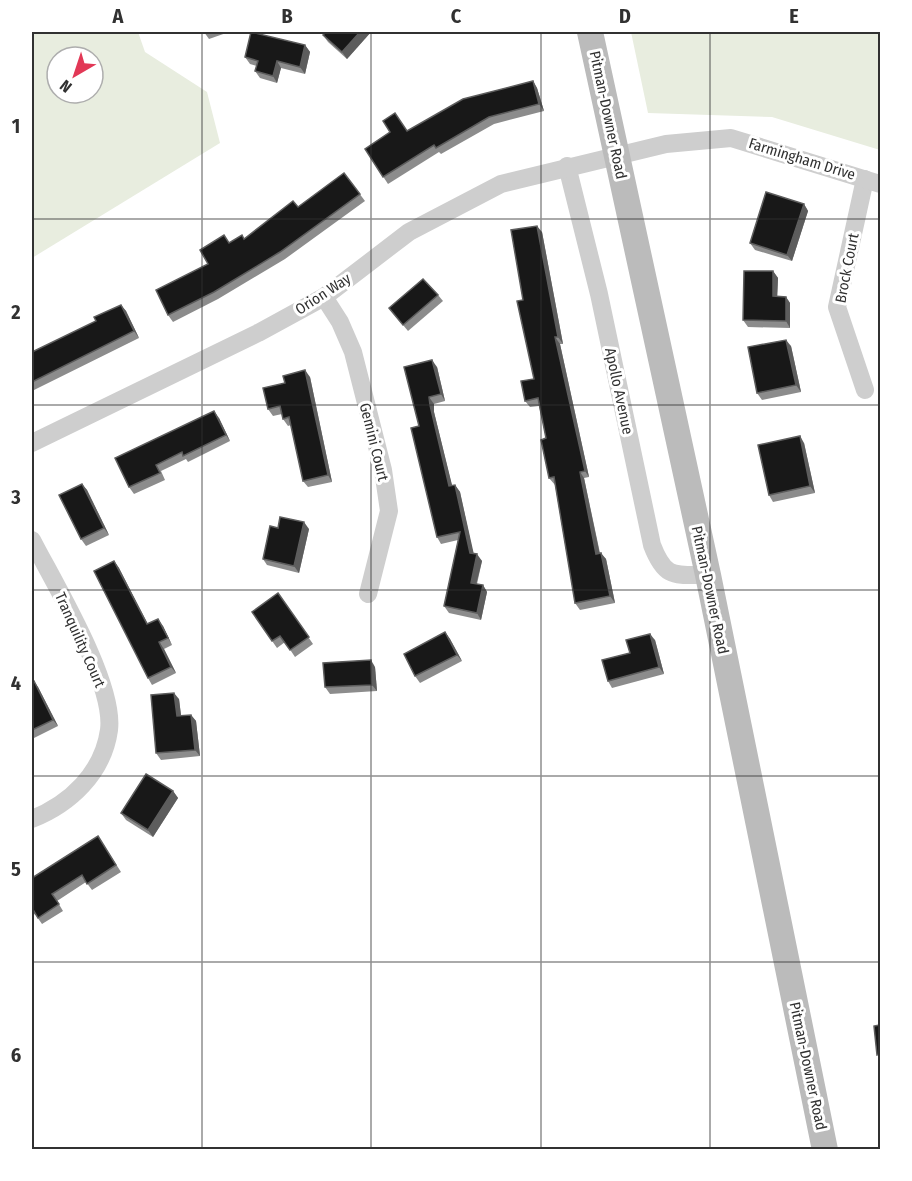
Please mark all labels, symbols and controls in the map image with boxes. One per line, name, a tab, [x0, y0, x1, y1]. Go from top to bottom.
text: A	[112, 4, 125, 28]
text: B	[281, 4, 293, 28]
text: C	[451, 4, 462, 28]
text: D	[619, 4, 631, 28]
text: E	[789, 4, 799, 28]
north arrow	[45, 45, 105, 105]
street label: Pitman-Downer Road	[586, 49, 630, 181]
text: N	[56, 76, 76, 97]
text: 1	[12, 114, 20, 138]
street label: Farmingham Drive	[746, 134, 858, 184]
street label: Brock Court	[831, 231, 863, 305]
street label: Orion Way	[292, 269, 354, 319]
text: 2	[10, 300, 21, 324]
street label: Apollo Avenue	[601, 346, 637, 436]
street label: Gemini Court	[356, 401, 392, 483]
text: 3	[10, 485, 21, 509]
street label: Pitman-Downer Road	[688, 524, 732, 656]
street label: Tranquility Court	[51, 590, 109, 690]
text: 4	[11, 671, 21, 695]
text: 5	[11, 857, 21, 881]
street label: Pitman-Downer Road	[786, 1000, 830, 1132]
text: 6	[11, 1043, 21, 1067]

